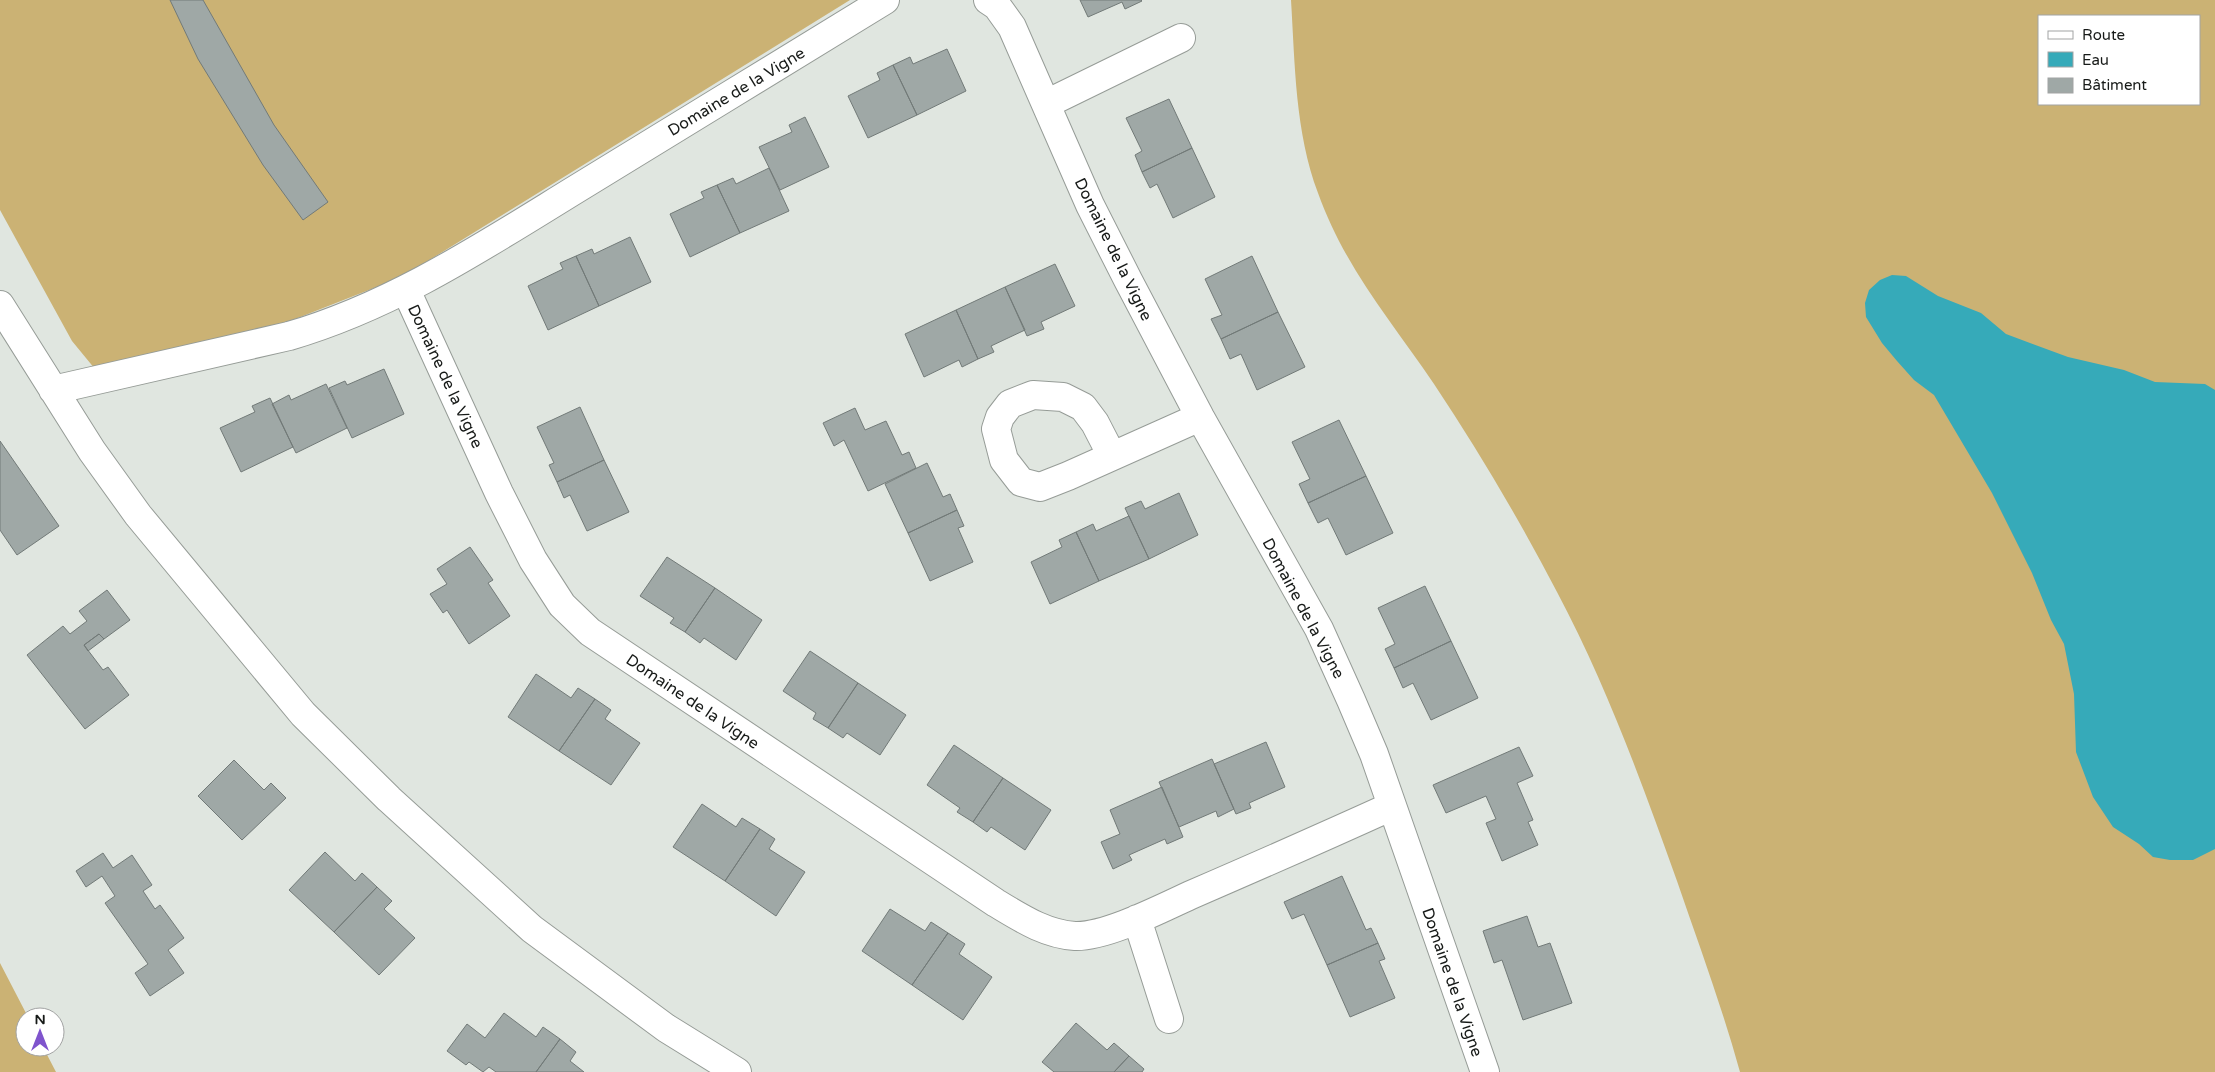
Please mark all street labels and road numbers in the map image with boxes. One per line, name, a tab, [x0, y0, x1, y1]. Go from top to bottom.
street label: Domaine de la Vigne	[664, 43, 809, 141]
street label: Domaine de la Vigne	[1070, 175, 1156, 324]
street label: Domaine de la Vigne	[403, 301, 487, 451]
street label: Domaine de la Vigne	[1258, 535, 1349, 682]
street label: Domaine de la Vigne	[622, 650, 763, 754]
street label: Domaine de la Vigne	[1417, 905, 1487, 1059]

